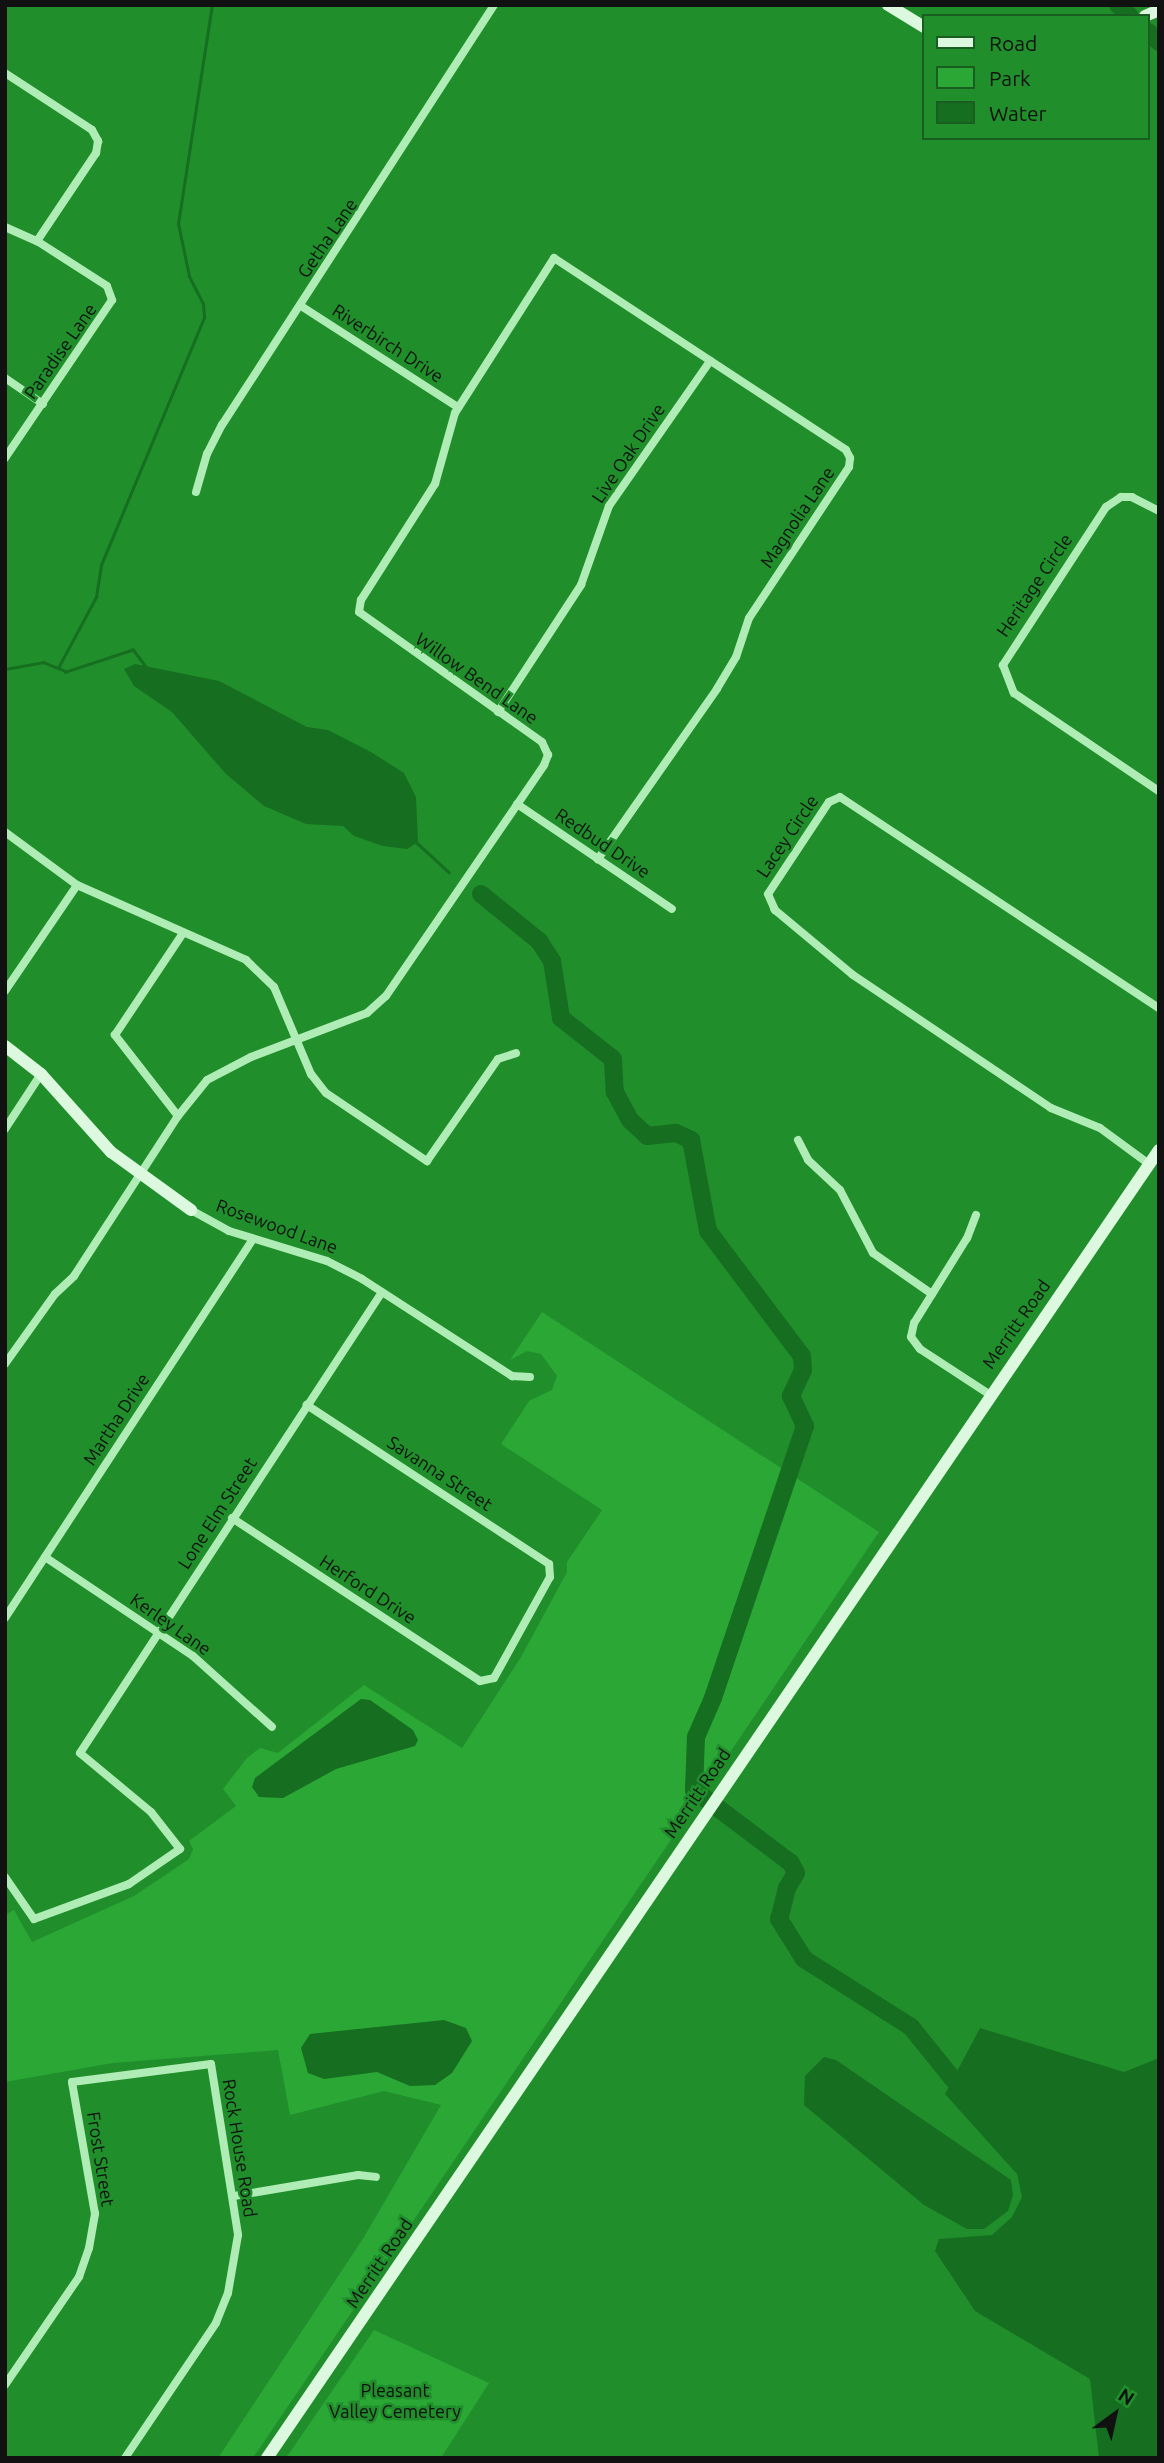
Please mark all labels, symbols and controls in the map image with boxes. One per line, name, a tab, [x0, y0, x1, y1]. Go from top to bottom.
legend	[922, 14, 1150, 140]
text: Road	[989, 31, 1037, 55]
text: Park	[989, 66, 1031, 90]
text: Water	[989, 101, 1047, 125]
street label: Getha Lane	[293, 194, 361, 282]
street label: Paradise Lane	[19, 299, 101, 403]
street label: Riverbirch Drive	[328, 299, 448, 387]
street label: Live Oak Drive	[587, 399, 669, 507]
street label: Magnolia Lane	[755, 462, 839, 572]
street label: Heritage Circle	[992, 529, 1076, 641]
street label: Willow Bend Lane	[412, 628, 542, 728]
street label: Lacey Circle	[752, 791, 822, 881]
street label: Redbud Drive	[552, 803, 654, 883]
street label: Rosewood Lane	[213, 1194, 341, 1258]
street label: Merritt Road	[978, 1275, 1054, 1373]
street label: Martha Drive	[78, 1369, 154, 1469]
street label: Savanna Street	[383, 1431, 497, 1515]
street label: Lone Elm Street	[173, 1453, 261, 1573]
street label: Herford Drive	[316, 1550, 420, 1628]
street label: Kerley Lane	[126, 1588, 216, 1660]
street label: Merritt Road	[659, 1744, 735, 1842]
street label: Rock House Road	[218, 2077, 262, 2219]
street label: Frost Street	[83, 2110, 119, 2208]
street label: Merritt Road	[341, 2214, 417, 2312]
north arrow	[1080, 2379, 1150, 2449]
park label: Pleasant Valley Cemetery	[329, 2380, 461, 2422]
text: N	[1114, 2383, 1138, 2409]

